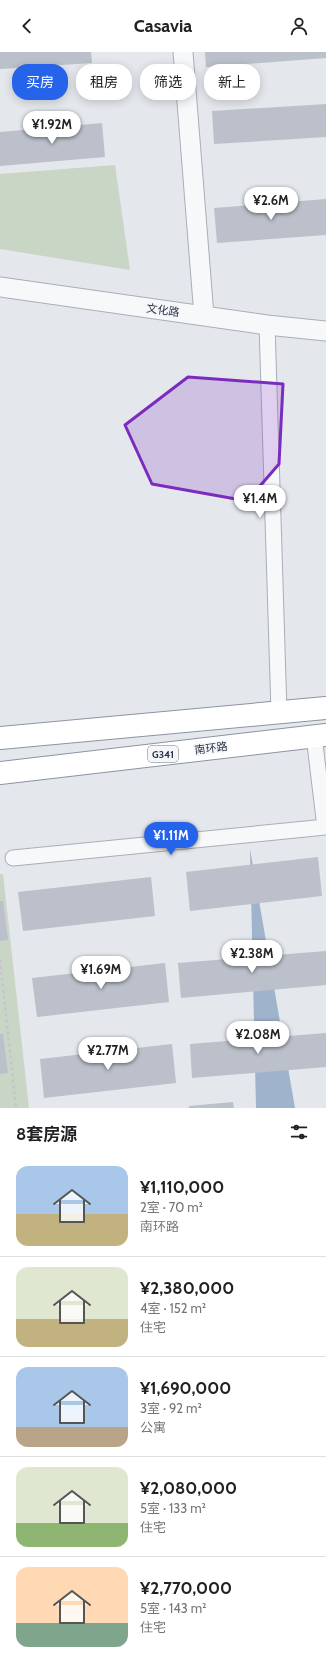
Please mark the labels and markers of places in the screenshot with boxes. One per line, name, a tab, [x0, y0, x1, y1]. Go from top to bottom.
pin: ¥1.92M	[19, 111, 85, 145]
pin: ¥2.6M	[243, 187, 299, 221]
pin: ¥1.4M	[232, 485, 288, 519]
pin: ¥1.11M	[138, 822, 204, 856]
pin: ¥2.38M	[219, 940, 285, 974]
pin: ¥1.69M	[68, 956, 134, 990]
pin: ¥2.08M	[225, 1021, 291, 1055]
pin: ¥2.77M	[75, 1037, 141, 1071]

